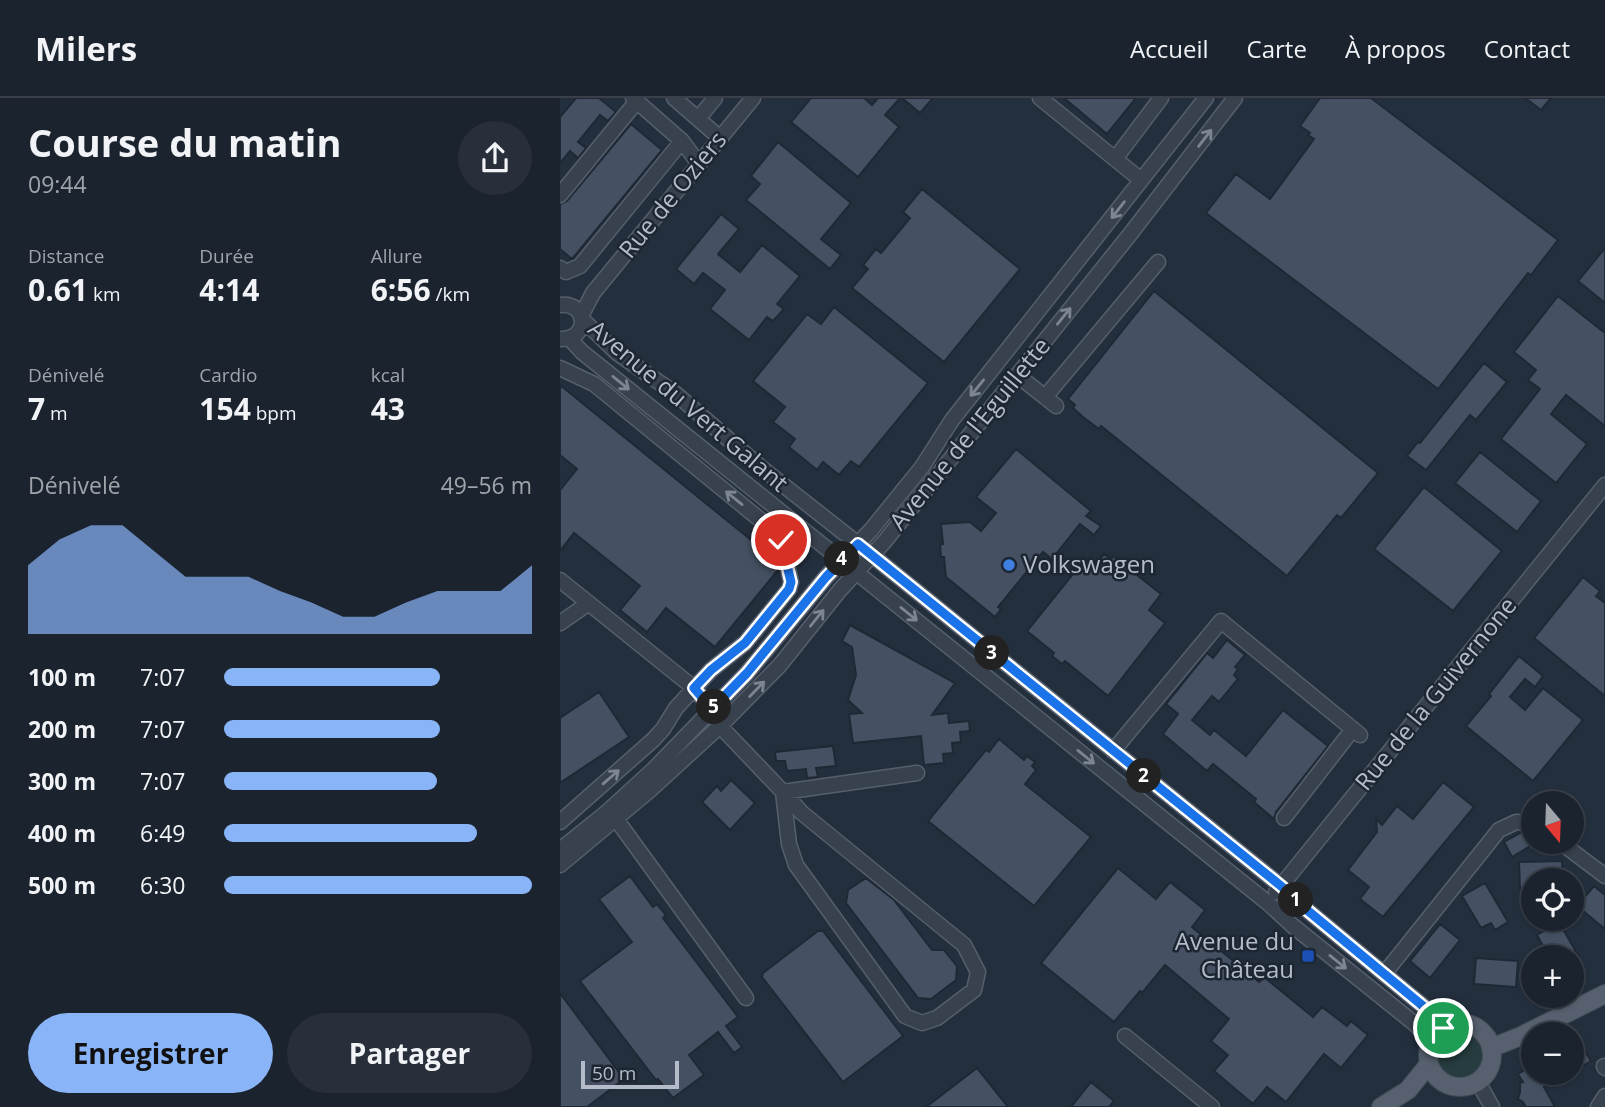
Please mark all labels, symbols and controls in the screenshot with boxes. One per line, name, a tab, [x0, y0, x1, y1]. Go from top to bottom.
text: Milers	[35, 26, 137, 71]
text: Accueil	[1130, 32, 1209, 65]
text: Carte	[1247, 32, 1307, 65]
text: À propos	[1345, 32, 1446, 65]
text: Contact	[1484, 32, 1570, 65]
text: Course du matin	[28, 116, 341, 168]
button: share	[458, 121, 532, 195]
street label: Rue de Oziers	[610, 124, 733, 264]
one-way arrow	[1198, 129, 1213, 147]
text: 09:44	[28, 168, 87, 200]
one-way arrow	[1111, 200, 1126, 218]
text: Distance	[28, 243, 104, 269]
text: Durée	[199, 243, 254, 269]
text: Allure	[371, 243, 422, 269]
text: 0.61	[28, 269, 88, 310]
text: 4:14	[199, 269, 259, 310]
text: 6:56	[371, 269, 431, 310]
text: km	[88, 281, 121, 307]
text: /km	[431, 281, 470, 307]
one-way arrow	[1056, 308, 1072, 326]
street label: Avenue du Vert Galant	[582, 311, 796, 498]
street label: Avenue de l'Eguillette	[881, 330, 1057, 536]
text: Dénivelé	[28, 362, 105, 388]
text: Cardio	[199, 362, 257, 388]
text: kcal	[371, 362, 405, 388]
one-way arrow	[611, 375, 629, 390]
one-way arrow	[970, 378, 985, 397]
text: 7	[28, 388, 45, 429]
text: 154	[199, 388, 251, 429]
text: 43	[371, 388, 405, 429]
text: m	[45, 400, 68, 426]
text: bpm	[251, 400, 297, 426]
text: Dénivelé	[28, 469, 121, 501]
text: 49–56 m	[441, 469, 532, 501]
one-way arrow	[725, 490, 743, 506]
pin	[751, 510, 811, 570]
icon: check	[762, 521, 800, 559]
pin: 4	[824, 542, 860, 576]
text: 4	[836, 545, 847, 571]
place label: Volkswagen	[1023, 547, 1155, 580]
marker: Volkswagen	[1001, 557, 1017, 573]
street label: Rue de la Guivernone	[1346, 589, 1523, 797]
one-way arrow	[900, 606, 918, 622]
one-way arrow	[810, 609, 825, 627]
pin: 3	[974, 636, 1010, 670]
text: 3	[986, 639, 997, 665]
text: 100 m	[28, 661, 96, 693]
text: 7:07	[140, 661, 186, 693]
one-way arrow	[748, 680, 765, 697]
pin: 5	[696, 690, 732, 724]
text: 5	[708, 693, 719, 719]
text: 200 m	[28, 713, 96, 745]
text: 7:07	[140, 713, 186, 745]
one-way arrow	[1077, 749, 1095, 765]
pin: 2	[1126, 758, 1162, 794]
text: 2	[1138, 762, 1149, 788]
text: 300 m	[28, 765, 96, 797]
text: 7:07	[140, 765, 186, 797]
one-way arrow	[602, 769, 620, 785]
north arrow	[1521, 791, 1584, 854]
map controls	[1521, 791, 1584, 1085]
text: 400 m	[28, 817, 96, 849]
text: 6:49	[140, 817, 186, 849]
button: locate	[1521, 868, 1584, 931]
text: 500 m	[28, 869, 96, 901]
text: 6:30	[140, 869, 186, 901]
pin: 1	[1278, 882, 1314, 918]
text: 1	[1290, 886, 1301, 912]
place label: Avenue du Château	[1175, 924, 1294, 985]
button: +	[1521, 945, 1584, 1008]
marker: Avenue du Château	[1300, 948, 1316, 964]
one-way arrow	[1329, 955, 1347, 970]
pin	[1413, 998, 1473, 1058]
icon: arrive	[1424, 1009, 1462, 1047]
button: Enregistrer	[28, 1013, 273, 1093]
button: Partager	[287, 1013, 532, 1093]
button: −	[1521, 1022, 1584, 1085]
scale bar	[581, 1058, 679, 1090]
text: 50 m	[592, 1060, 636, 1086]

